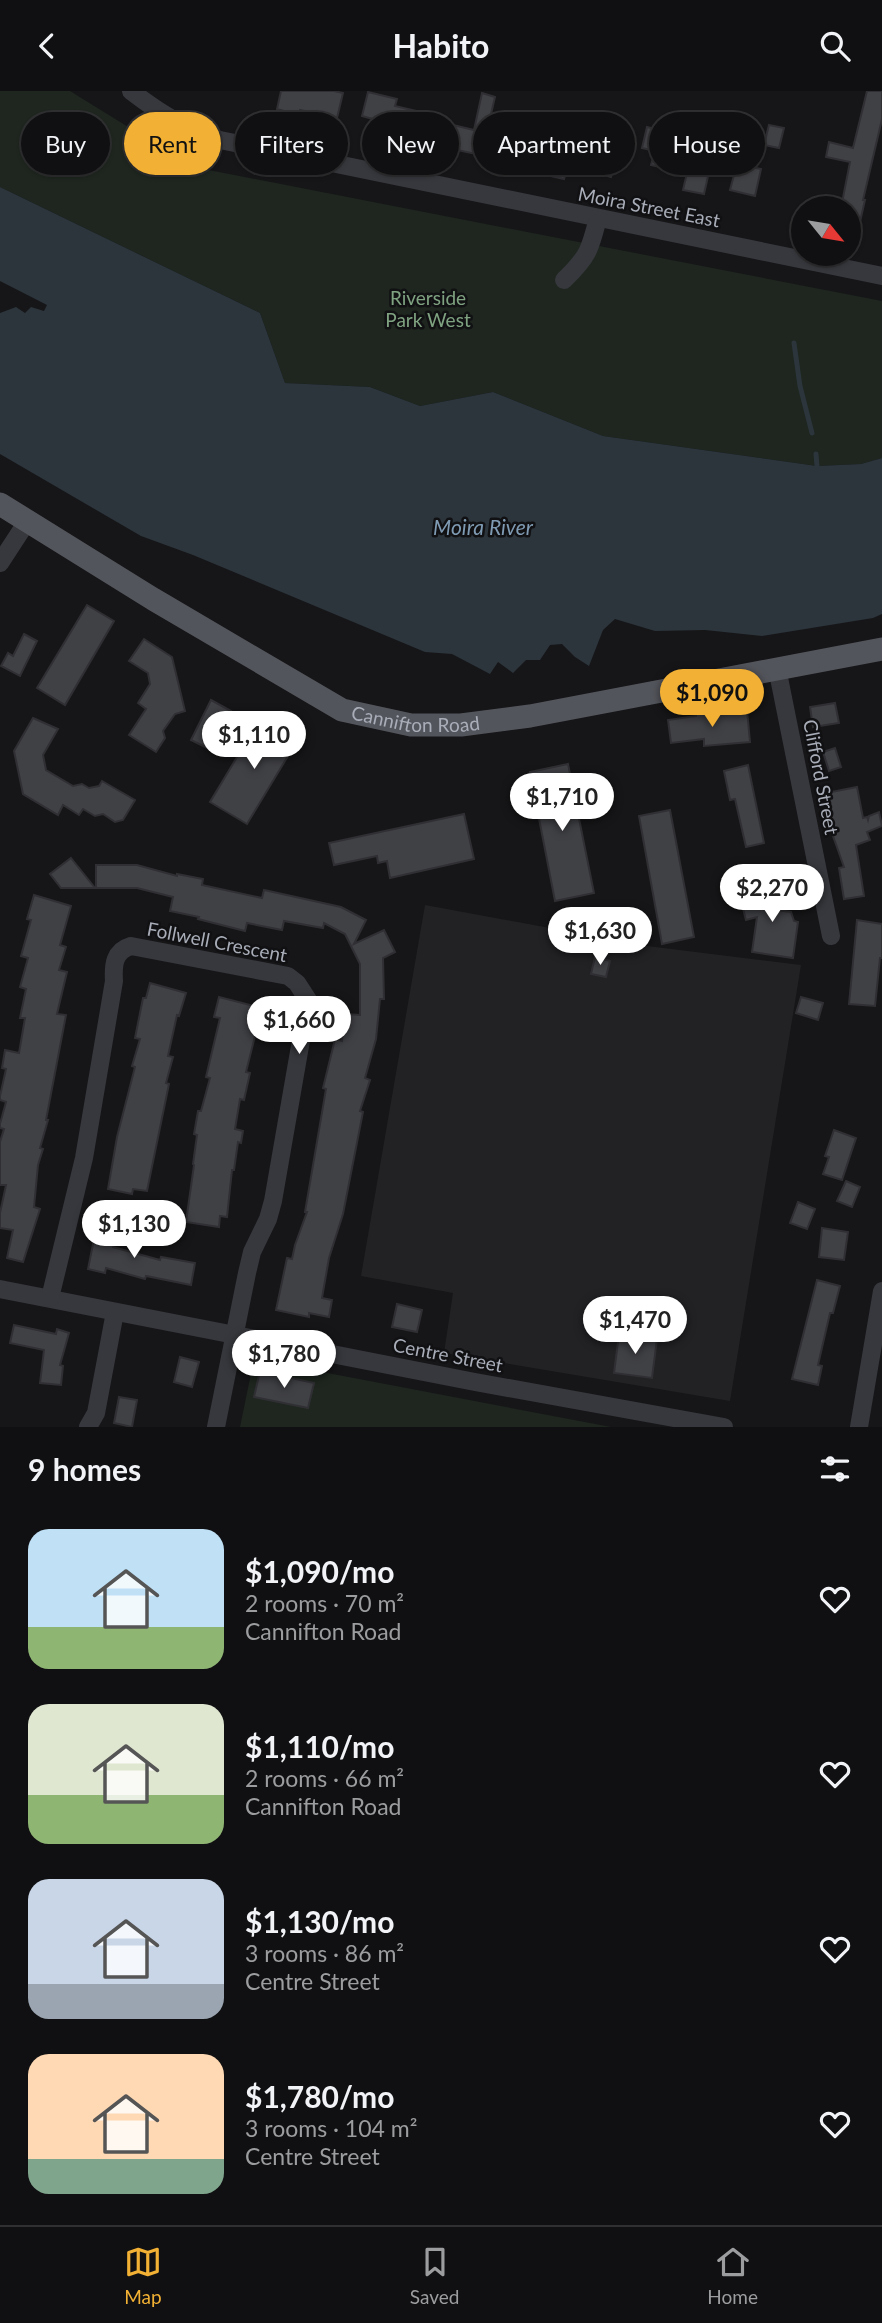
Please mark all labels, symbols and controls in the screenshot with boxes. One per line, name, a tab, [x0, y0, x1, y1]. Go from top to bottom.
text: Habito	[393, 26, 489, 65]
icon: back	[28, 27, 66, 65]
icon: search	[816, 27, 854, 65]
chip: Buy	[21, 112, 110, 175]
chip: Rent	[124, 112, 221, 175]
chip: Filters	[235, 112, 348, 175]
chip: New	[362, 112, 459, 175]
chip: Apartment	[473, 112, 635, 175]
chip: House	[649, 112, 765, 175]
street label: Moira Street East	[576, 181, 722, 232]
north arrow	[791, 196, 861, 266]
map controls	[791, 196, 861, 266]
park label: Riverside Park West	[385, 286, 471, 331]
water label: Moira River	[433, 514, 534, 539]
pin: $1,090	[655, 669, 769, 729]
text: $1,090	[676, 678, 748, 706]
street label: Cannifton Road	[349, 700, 481, 736]
pin: $1,110	[197, 711, 311, 771]
street label: Clifford Street	[799, 717, 844, 837]
text: $1,110	[218, 720, 290, 748]
pin: $1,710	[505, 773, 619, 833]
text: $1,710	[526, 782, 598, 810]
pin: $2,270	[715, 865, 829, 924]
text: $2,270	[736, 873, 808, 901]
pin: $1,630	[543, 907, 657, 967]
text: $1,630	[564, 916, 636, 944]
street label: Follwell Crescent	[145, 917, 289, 966]
pin: $1,660	[242, 997, 356, 1056]
text: $1,660	[263, 1005, 335, 1033]
pin: $1,130	[77, 1201, 191, 1260]
text: $1,130	[98, 1209, 170, 1237]
pin: $1,470	[578, 1297, 692, 1356]
text: $1,470	[599, 1305, 671, 1333]
pin: $1,780	[227, 1331, 341, 1390]
street label: Centre Street	[391, 1333, 505, 1376]
text: $1,780	[248, 1339, 320, 1367]
icon: filters	[816, 1450, 854, 1488]
text: 9 homes	[28, 1451, 141, 1487]
text: $1,090/mo	[245, 1553, 394, 1589]
icon: home	[84, 1557, 168, 1641]
icon: heart	[816, 1580, 854, 1618]
text: 2 rooms · 70 m²	[245, 1589, 404, 1617]
text: Cannifton Road	[245, 1617, 401, 1645]
text: $1,110/mo	[245, 1728, 394, 1764]
icon: home	[84, 1732, 168, 1816]
icon: heart	[816, 1755, 854, 1793]
text: 2 rooms · 66 m²	[245, 1764, 404, 1792]
text: Cannifton Road	[245, 1792, 401, 1820]
text: $1,130/mo	[245, 1903, 394, 1939]
icon: home	[84, 1907, 168, 1991]
icon: heart	[816, 1930, 854, 1968]
text: 3 rooms · 86 m²	[245, 1939, 404, 1967]
text: Centre Street	[245, 1967, 380, 1995]
text: $1,780/mo	[245, 2078, 394, 2114]
icon: home	[84, 2082, 168, 2166]
icon: heart	[816, 2105, 854, 2143]
text: 3 rooms · 104 m²	[245, 2114, 417, 2142]
text: Centre Street	[245, 2142, 380, 2170]
tab: Map	[124, 2243, 162, 2308]
tab: Saved	[410, 2243, 459, 2308]
tab: Home	[707, 2243, 758, 2308]

